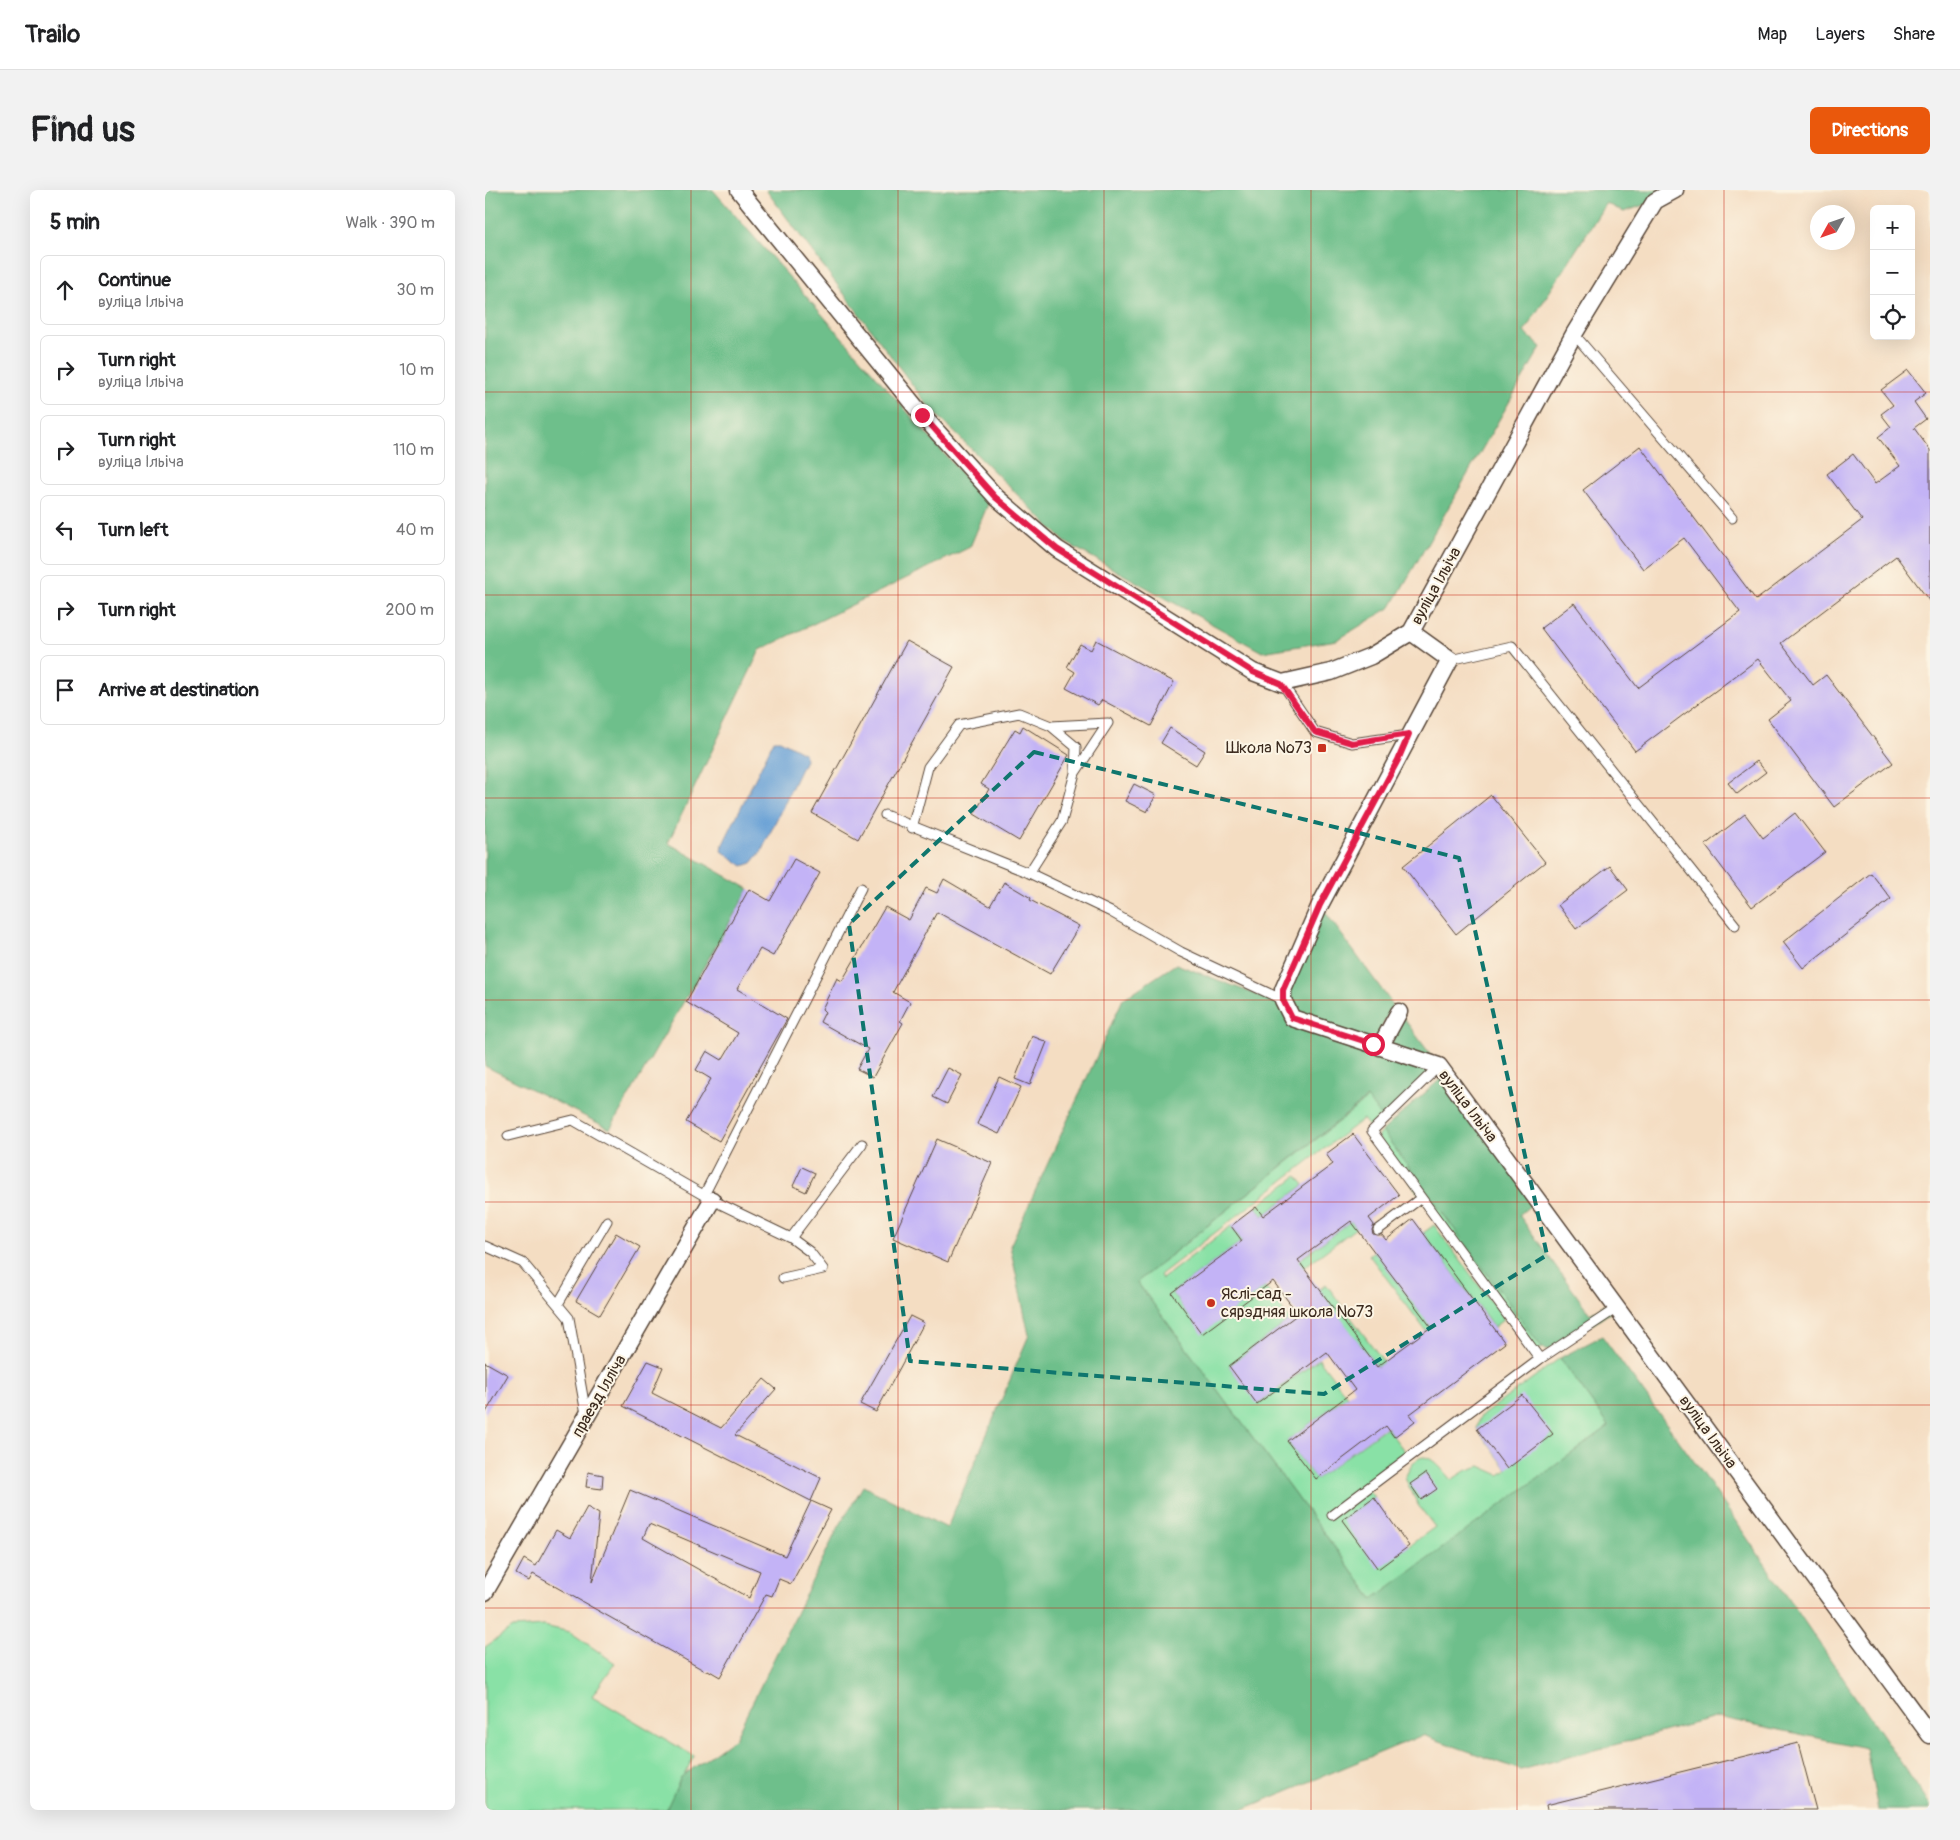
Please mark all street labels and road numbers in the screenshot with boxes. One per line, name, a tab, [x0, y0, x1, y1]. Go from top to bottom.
street label: вуліца Ільіча	[1407, 544, 1465, 628]
street label: вуліца Ільіча	[1434, 1066, 1502, 1146]
street label: праезд Ілліча	[567, 1351, 631, 1441]
street label: вуліца Ільіча	[1675, 1392, 1741, 1472]

